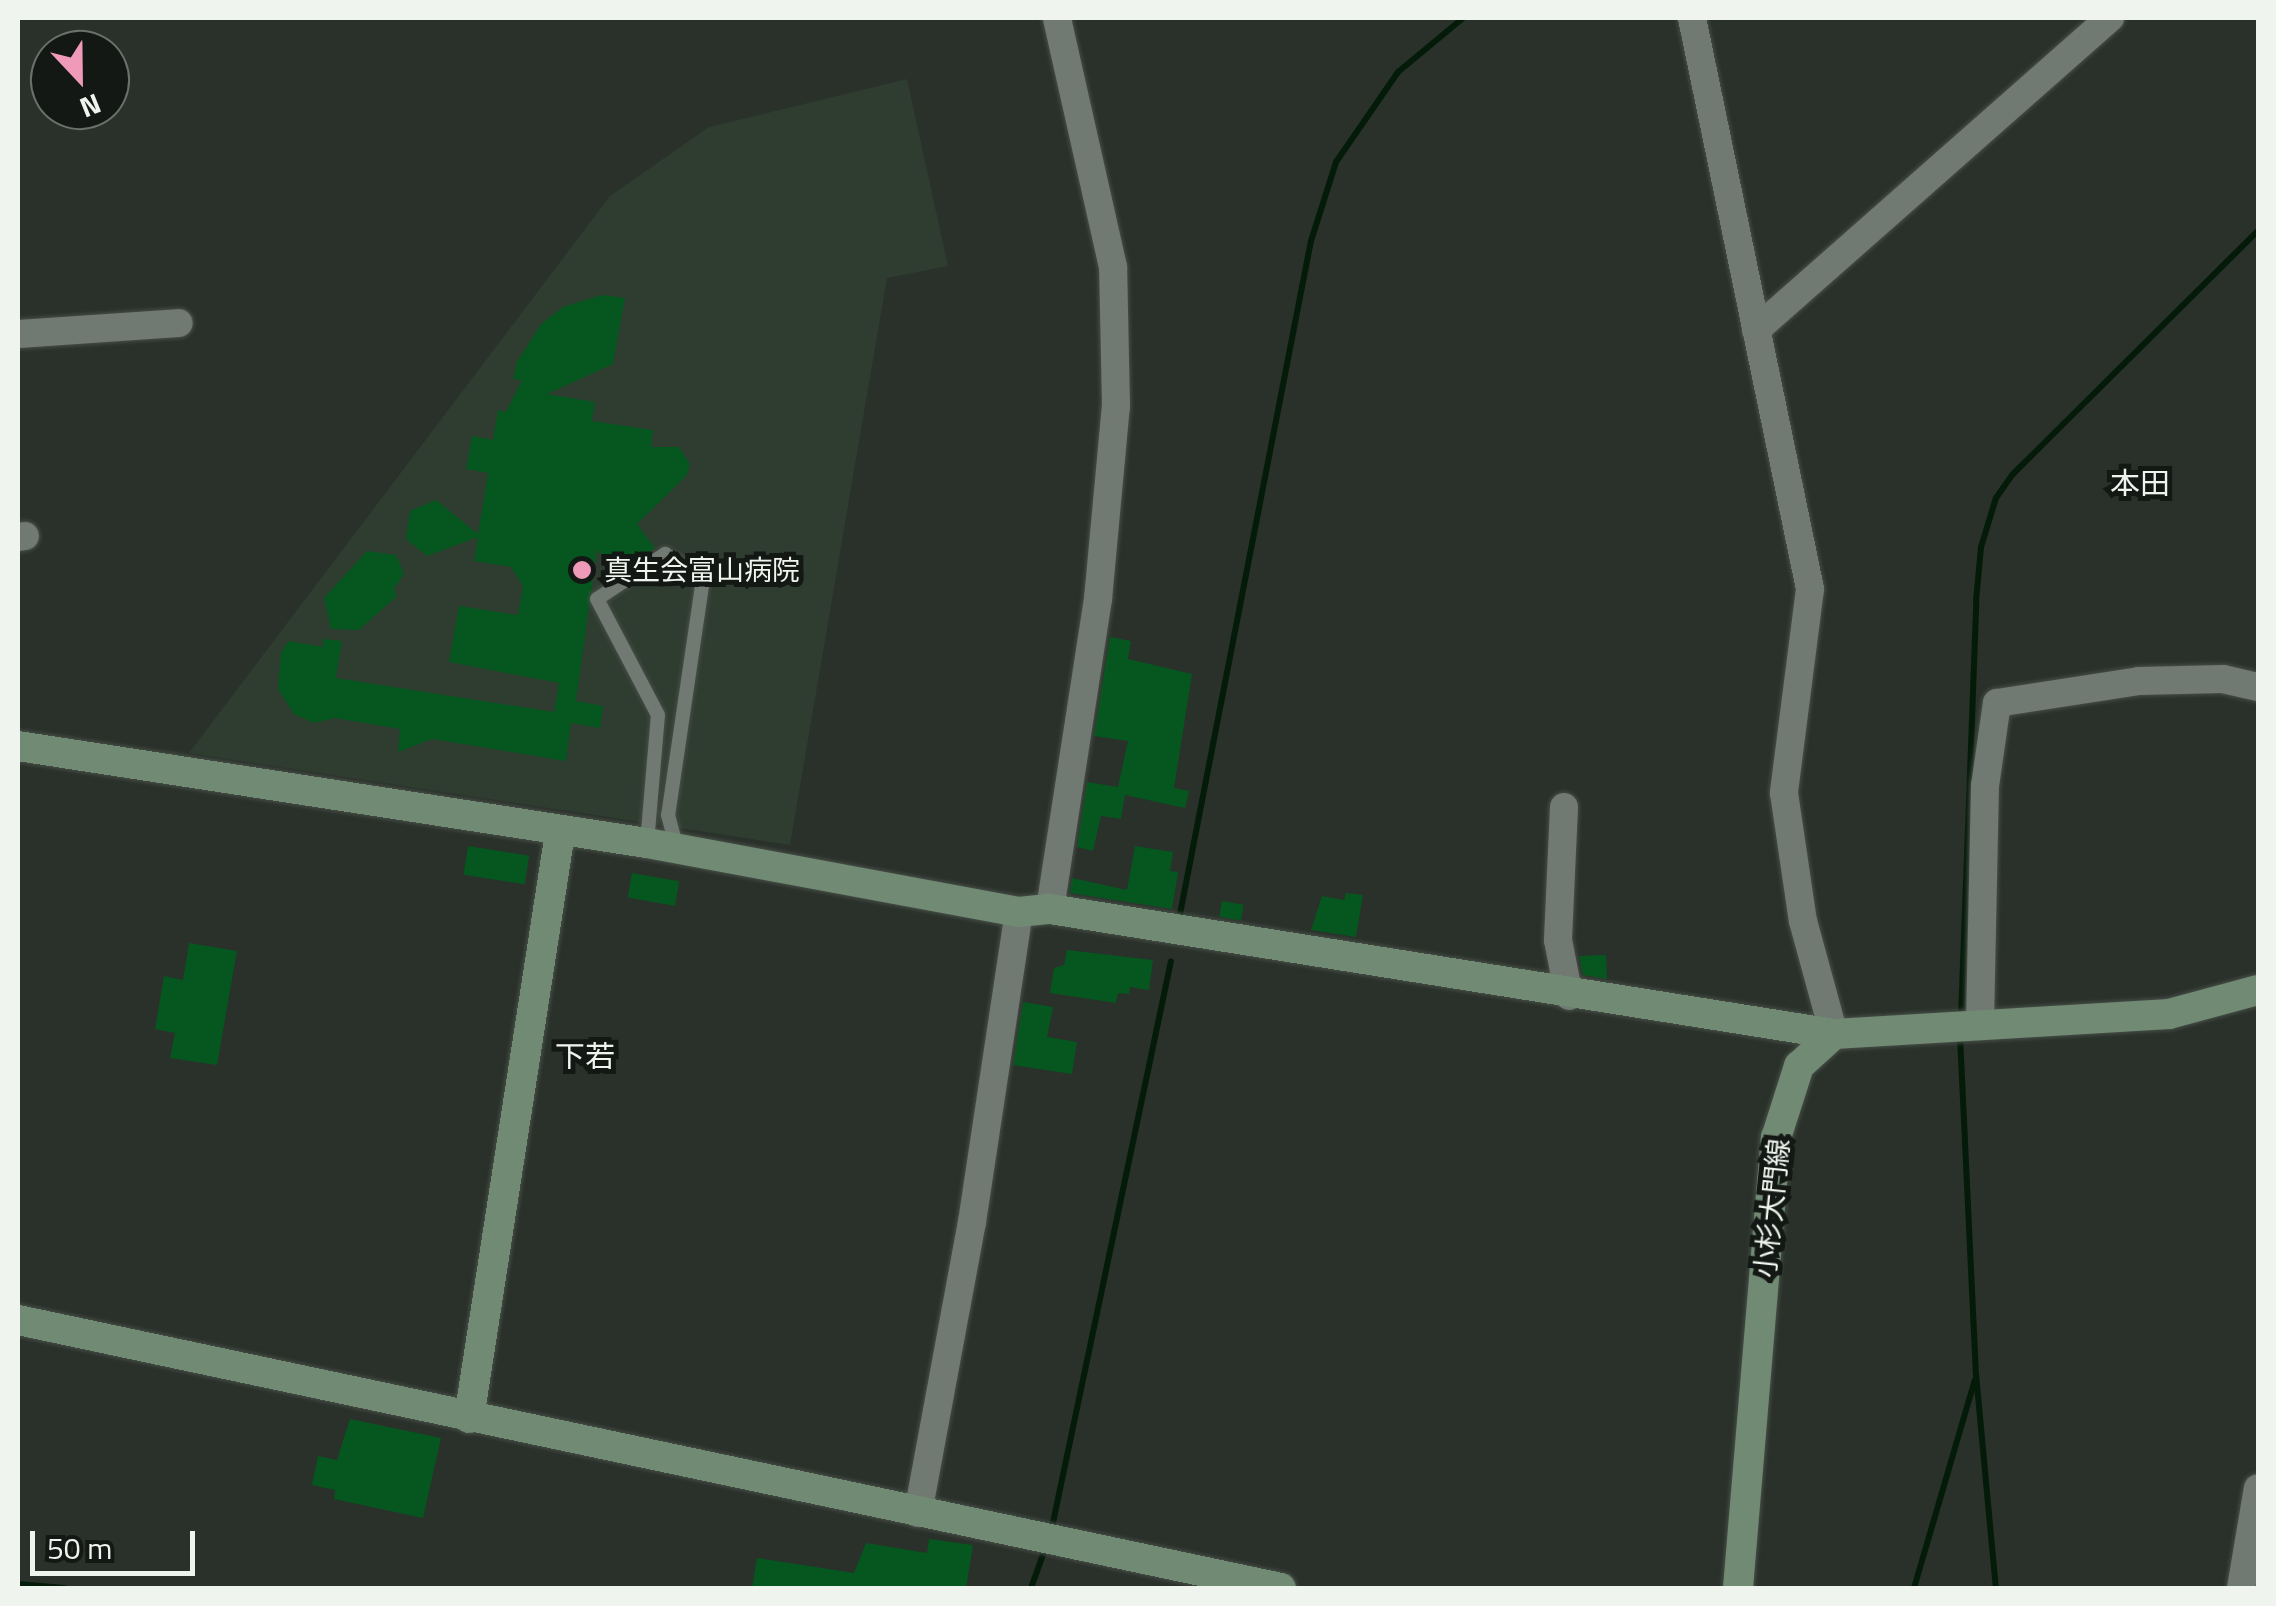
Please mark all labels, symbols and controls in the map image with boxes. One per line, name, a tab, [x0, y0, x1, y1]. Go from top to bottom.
north arrow	[30, 30, 130, 130]
text: N	[74, 83, 108, 130]
district label: 本田	[2110, 465, 2170, 501]
place label: 真生会富山病院	[604, 553, 800, 587]
marker: 真生会富山病院	[569, 557, 595, 583]
district label: 下若	[555, 1038, 615, 1074]
street label: 小杉大門線	[1748, 1137, 1796, 1279]
scale bar	[35, 1511, 200, 1573]
text: 50 m	[47, 1525, 112, 1571]

